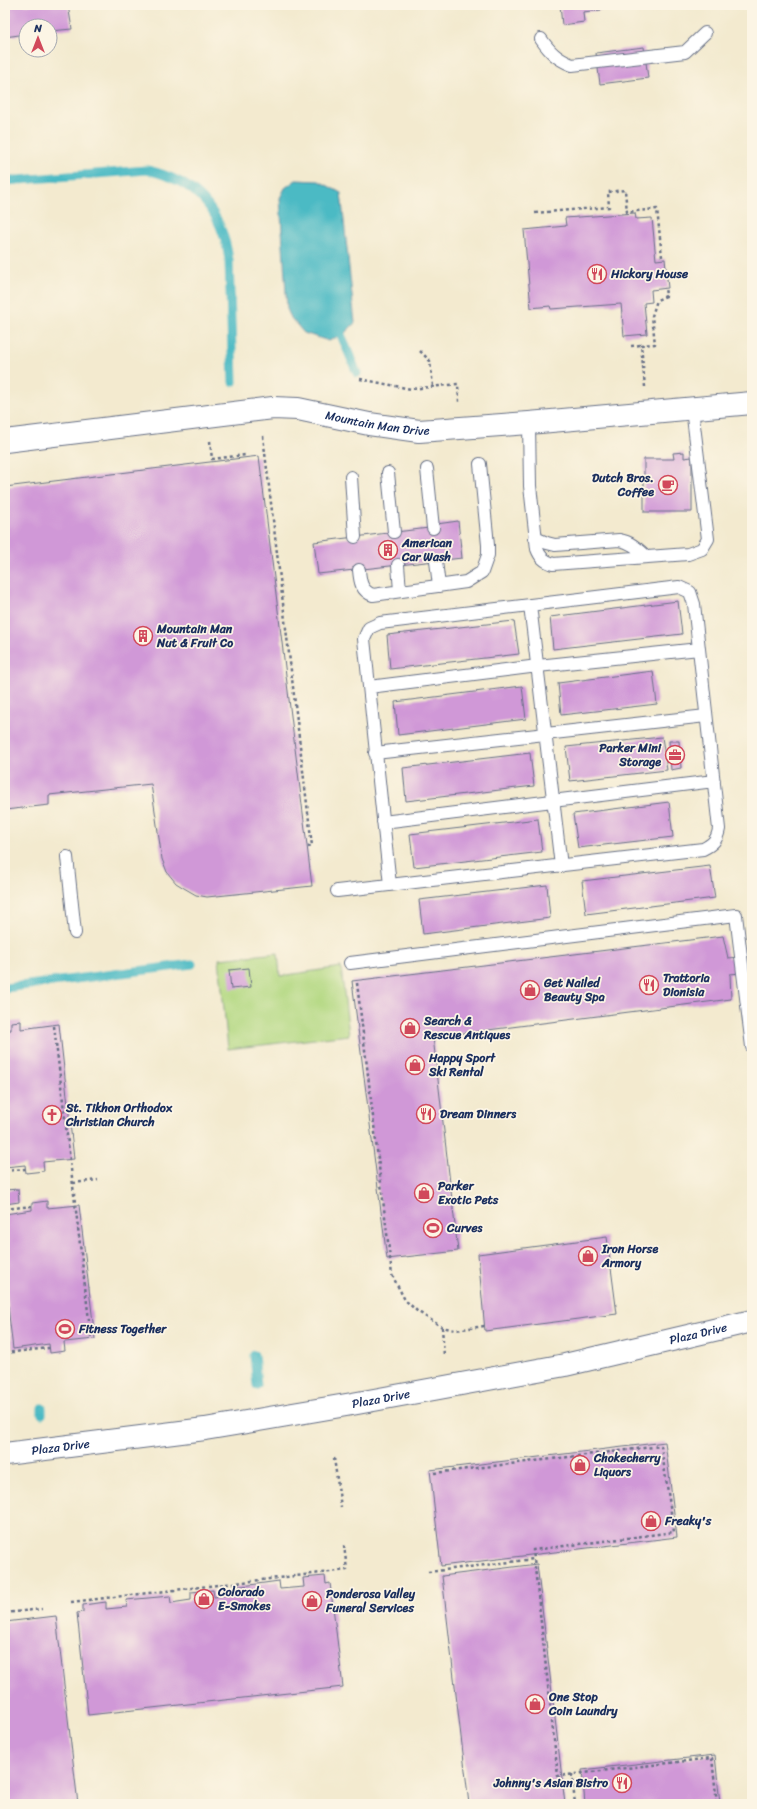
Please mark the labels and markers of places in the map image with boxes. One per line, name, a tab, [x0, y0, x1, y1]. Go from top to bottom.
restaurant icon: Hickory House	[586, 263, 608, 285]
place label: Hickory House	[610, 263, 689, 285]
place label: Dutch Bros. Coffee	[592, 467, 654, 503]
cafe icon: Dutch Bros. Coffee	[657, 474, 679, 496]
place label: American Car Wash	[401, 532, 453, 568]
building icon: American Car Wash	[377, 539, 399, 561]
place label: Mountain Man Nut & Fruit Co	[156, 618, 233, 654]
building icon: Mountain Man Nut & Fruit Co	[132, 625, 154, 647]
place label: Parker Mini Storage	[599, 737, 662, 773]
office icon: Parker Mini Storage	[664, 744, 686, 766]
place label: Trattoria Dionisia	[663, 967, 710, 1003]
place label: Get Nailed Beauty Spa	[543, 972, 605, 1008]
restaurant icon: Trattoria Dionisia	[638, 974, 660, 996]
shop icon: Get Nailed Beauty Spa	[519, 979, 541, 1001]
place label: Search & Rescue Antiques	[423, 1010, 511, 1046]
shop icon: Search & Rescue Antiques	[399, 1017, 421, 1039]
place label: Happy Sport Ski Rental	[428, 1047, 496, 1083]
shop icon: Happy Sport Ski Rental	[404, 1054, 426, 1076]
place label: St. Tikhon Orthodox Christian Church	[65, 1097, 173, 1133]
restaurant icon: Dream Dinners	[415, 1103, 437, 1125]
place label: Dream Dinners	[440, 1103, 517, 1125]
church icon: St. Tikhon Orthodox Christian Church	[41, 1104, 63, 1126]
place label: Parker Exotic Pets	[438, 1175, 499, 1211]
shop icon: Parker Exotic Pets	[413, 1182, 435, 1204]
sports icon: Curves	[422, 1217, 444, 1239]
place label: Curves	[446, 1217, 484, 1239]
place label: Iron Horse Armory	[601, 1238, 658, 1274]
shop icon: Iron Horse Armory	[577, 1245, 599, 1267]
sports icon: Fitness Together	[54, 1318, 76, 1340]
place label: Fitness Together	[78, 1318, 167, 1340]
place label: Chokecherry Liquors	[593, 1447, 661, 1483]
shop icon: Chokecherry Liquors	[569, 1454, 591, 1476]
shop icon: Freaky's	[640, 1510, 662, 1532]
place label: Freaky's	[664, 1510, 712, 1532]
place label: Colorado E-Smokes	[217, 1581, 272, 1617]
place label: Ponderosa Valley Funeral Services	[325, 1583, 416, 1619]
shop icon: Colorado E-Smokes	[193, 1588, 215, 1610]
shop icon: Ponderosa Valley Funeral Services	[301, 1590, 323, 1612]
place label: One Stop Coin Laundry	[548, 1686, 618, 1722]
shop icon: One Stop Coin Laundry	[524, 1693, 546, 1715]
place label: Johnny's Asian Bistro	[493, 1772, 609, 1794]
restaurant icon: Johnny's Asian Bistro	[611, 1772, 633, 1794]

